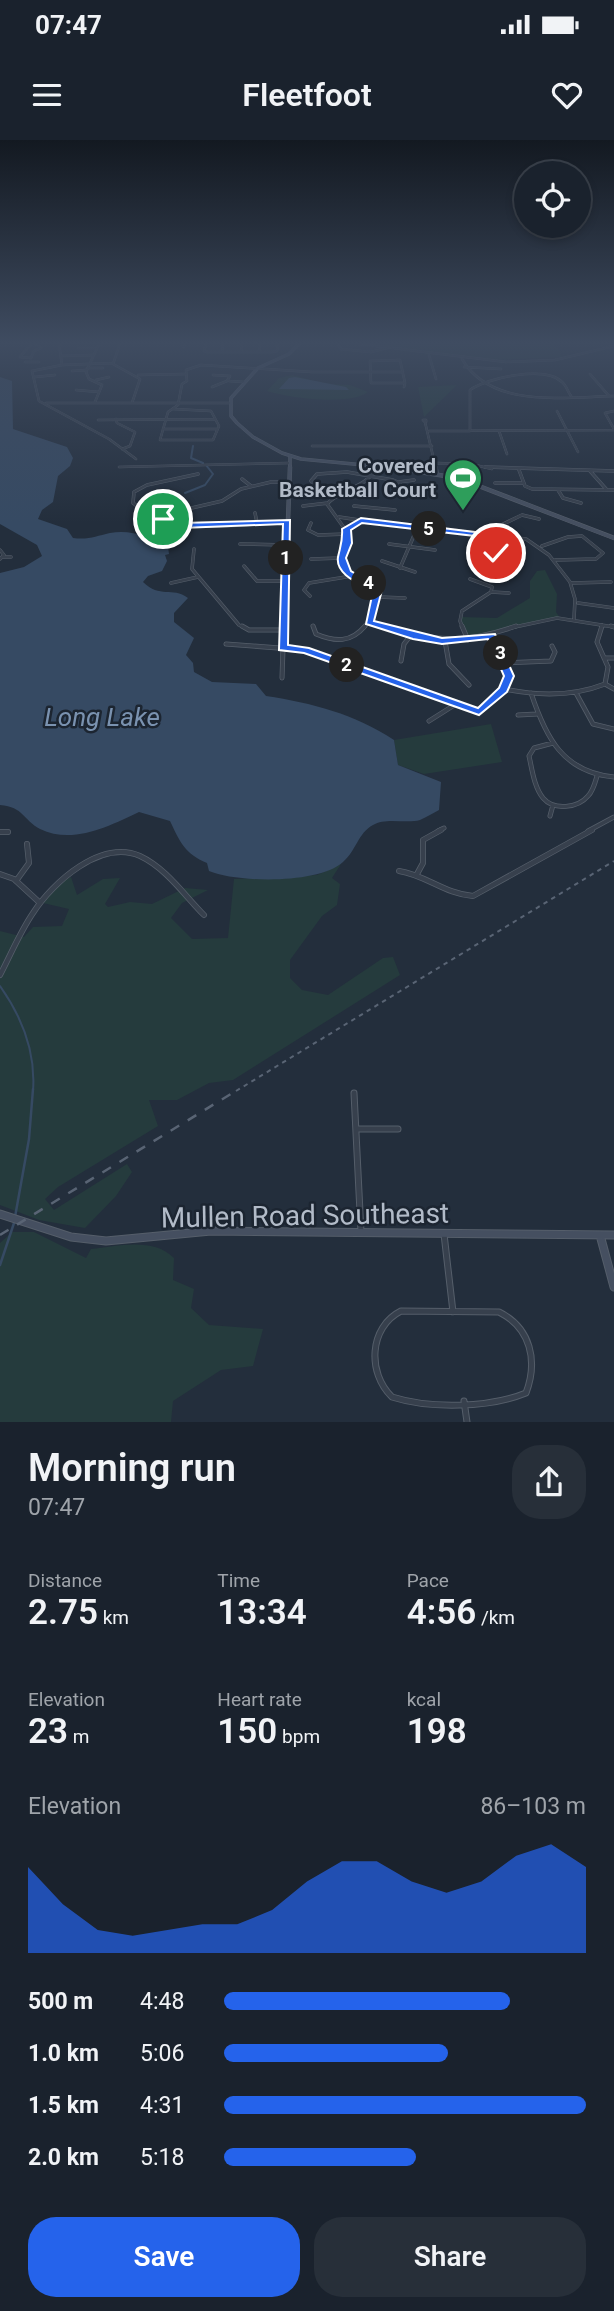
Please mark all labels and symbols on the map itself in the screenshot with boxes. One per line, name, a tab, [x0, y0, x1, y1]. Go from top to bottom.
place label: Covered Basketball Court	[279, 454, 436, 502]
sports icon: Covered Basketball Court	[442, 457, 484, 512]
pin	[133, 489, 193, 549]
pin: 5	[412, 512, 446, 546]
pin	[466, 523, 526, 583]
pin: 1	[268, 540, 304, 576]
pin: 4	[352, 566, 386, 600]
pin: 3	[484, 636, 518, 670]
pin: 2	[330, 648, 364, 682]
water label: Long Lake	[44, 702, 160, 732]
street label: Mullen Road Southeast	[161, 1196, 449, 1235]

